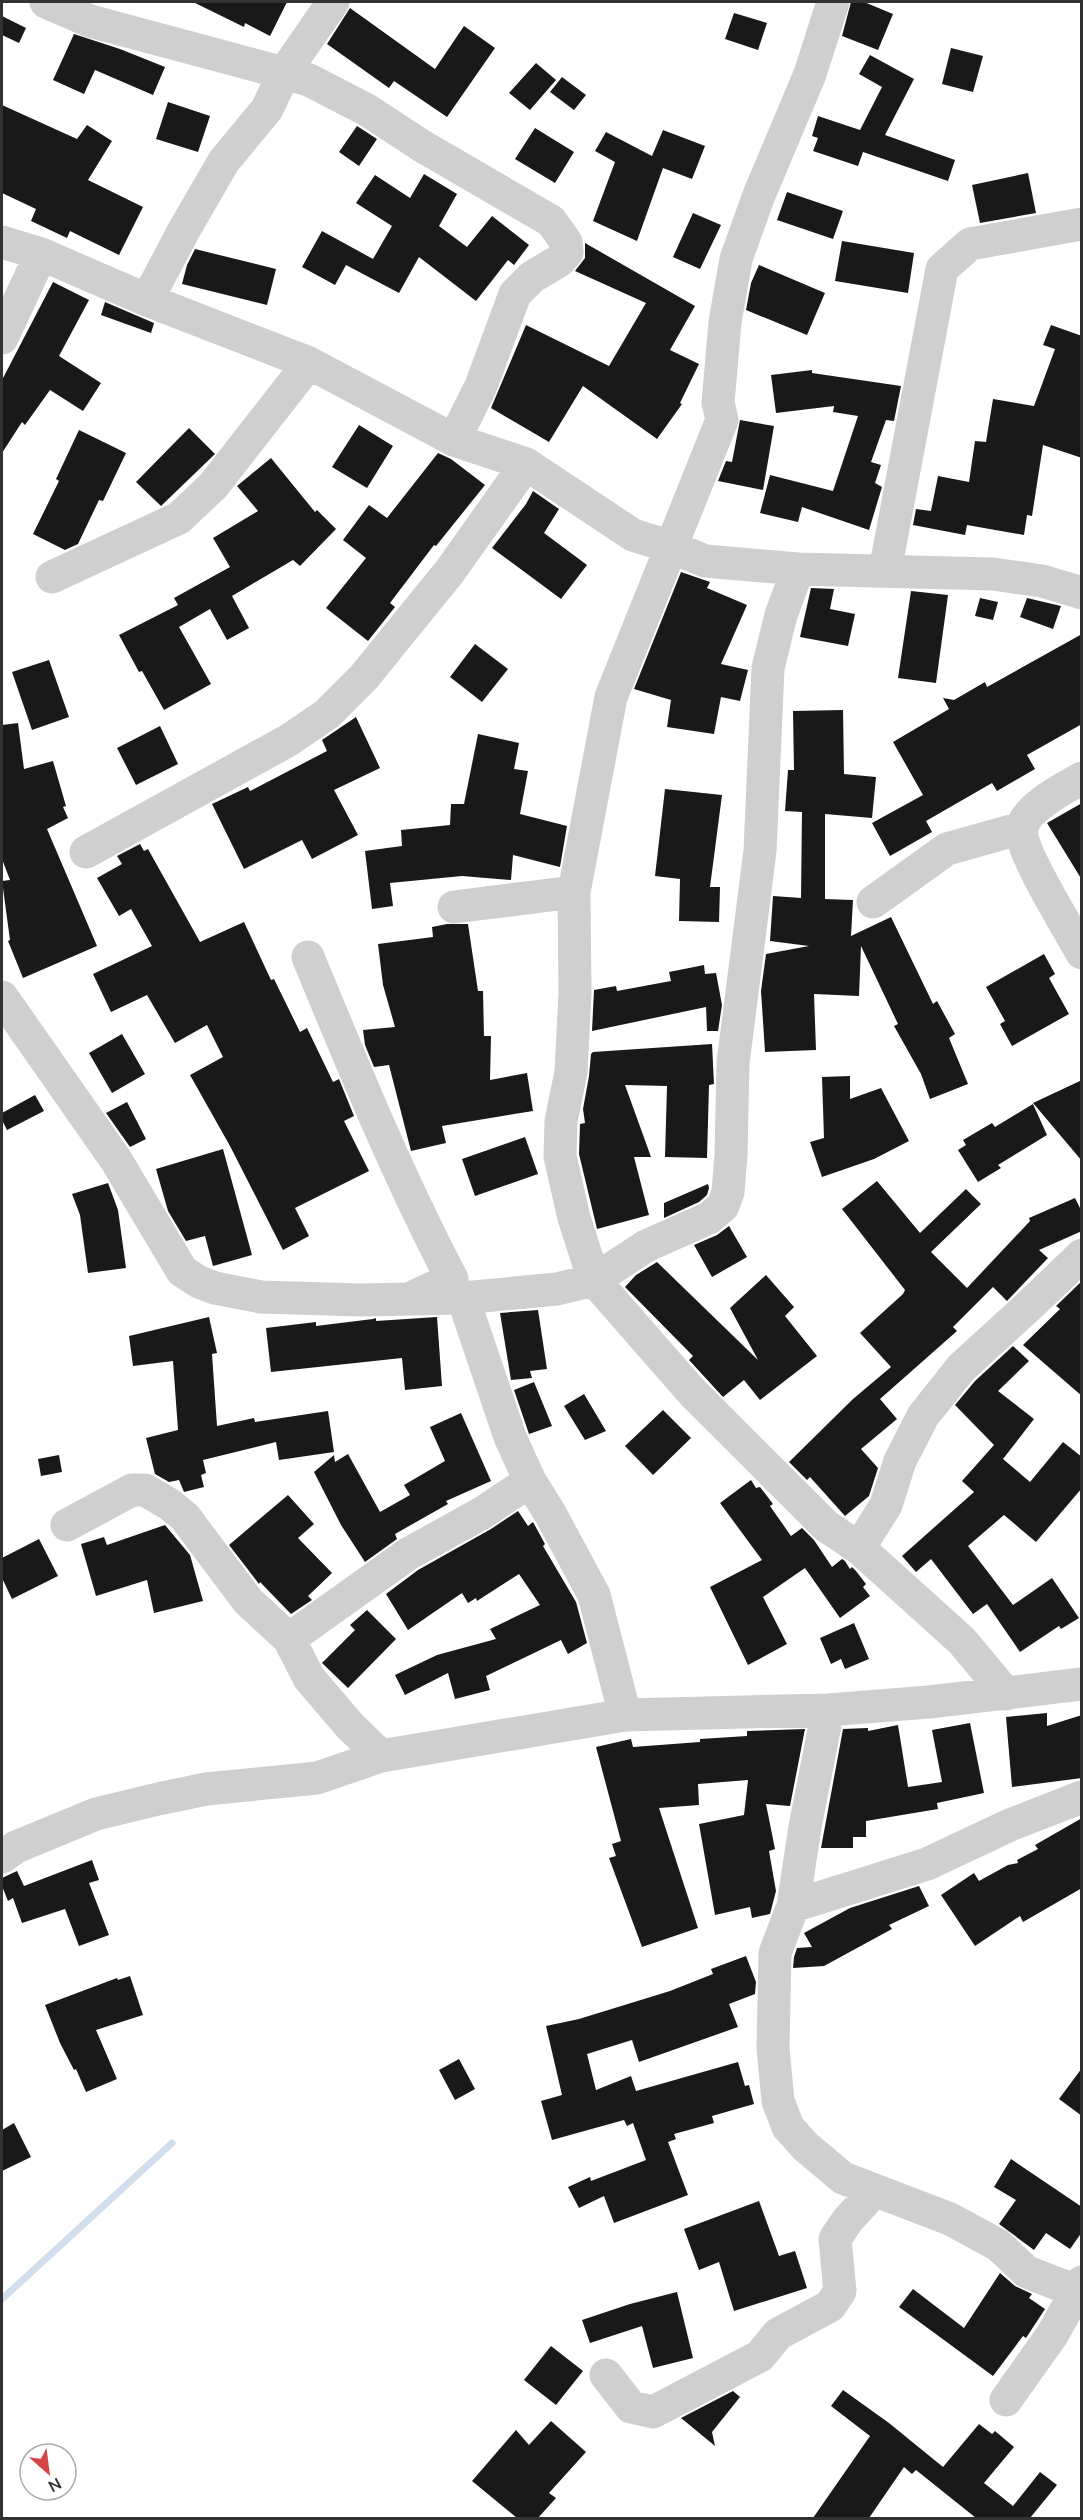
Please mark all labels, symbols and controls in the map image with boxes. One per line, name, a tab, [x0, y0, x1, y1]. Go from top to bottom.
north arrow	[18, 2442, 78, 2502]
text: N	[44, 2472, 65, 2497]

